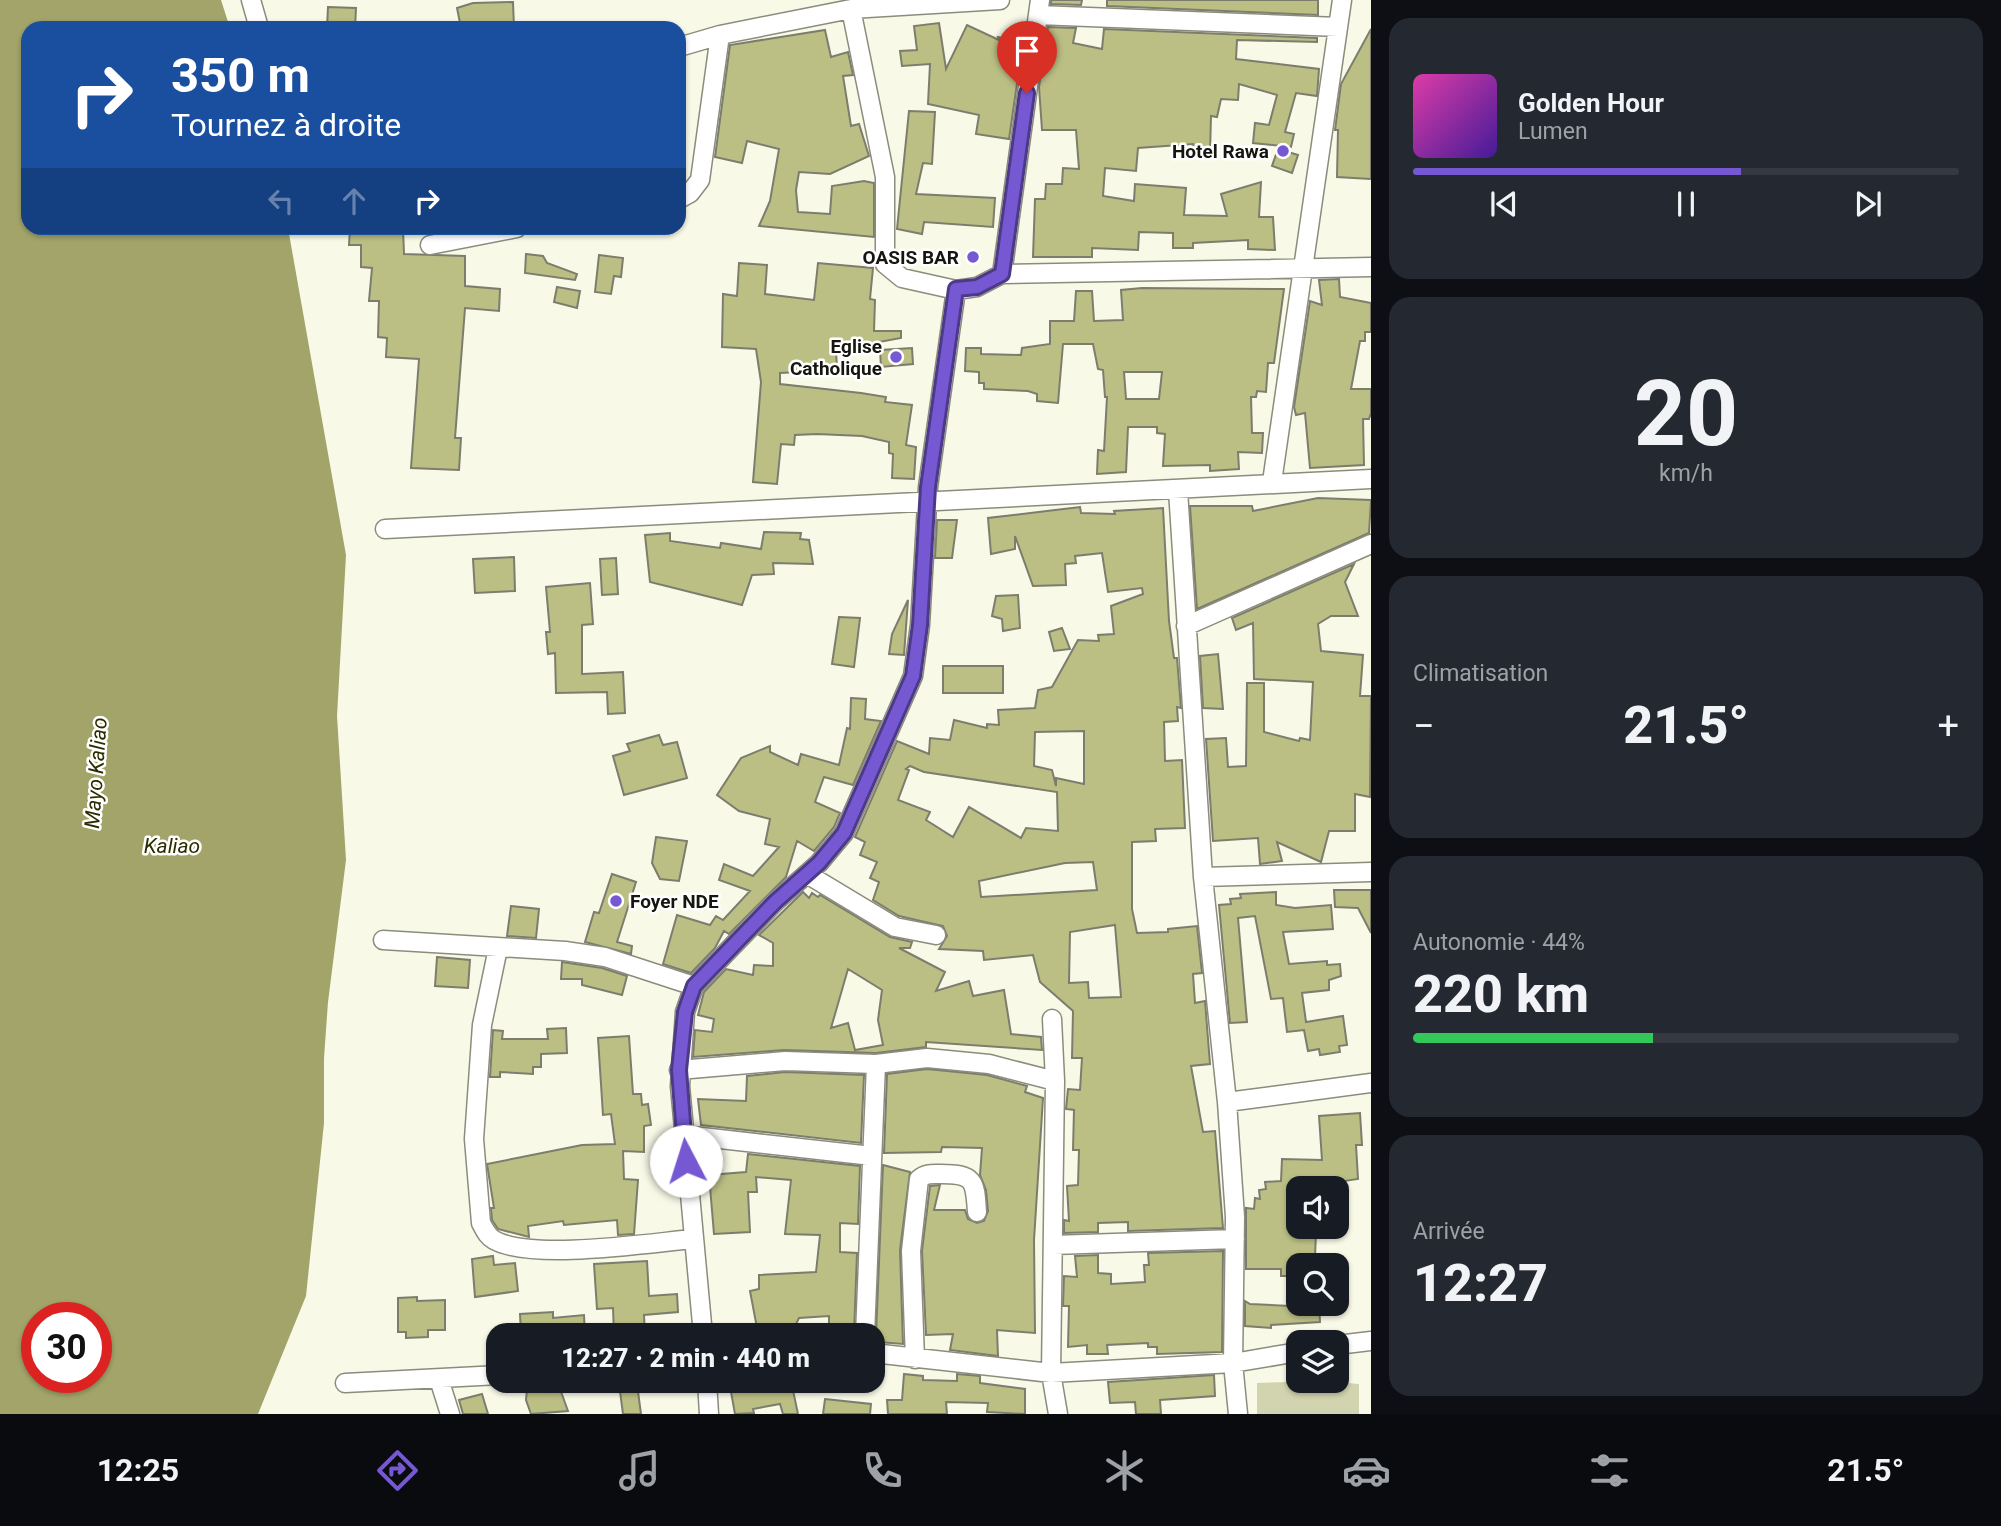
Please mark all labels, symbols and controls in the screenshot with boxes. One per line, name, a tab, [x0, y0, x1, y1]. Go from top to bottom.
pin	[997, 21, 1057, 93]
icon: arrive	[1008, 32, 1046, 70]
text: 350 m	[171, 47, 310, 104]
icon: right	[56, 49, 147, 140]
text: Golden Hour	[1518, 88, 1664, 118]
text: Tournez à droite	[171, 106, 401, 144]
text: Lumen	[1518, 118, 1588, 145]
place label: Hotel Rawa	[1172, 140, 1269, 163]
marker: Hotel Rawa	[1275, 143, 1291, 159]
icon: left	[262, 182, 300, 220]
icon: ahead	[335, 182, 373, 220]
icon: right	[408, 182, 446, 220]
icon: previous	[1485, 185, 1523, 223]
icon: pause	[1667, 185, 1705, 223]
icon: next	[1849, 185, 1887, 223]
place label: OASIS BAR	[863, 246, 959, 269]
marker: OASIS BAR	[965, 249, 981, 265]
place label: Eglise Catholique	[790, 335, 882, 380]
marker: Eglise Catholique	[888, 349, 904, 365]
text: 20	[1634, 361, 1738, 467]
text: km/h	[1659, 460, 1713, 487]
text: Climatisation	[1413, 660, 1548, 687]
text: 21.5°	[1623, 695, 1749, 756]
text: −	[1413, 704, 1435, 748]
text: +	[1937, 704, 1959, 748]
water label: Mayo Kaliao	[80, 717, 112, 829]
water label: Kaliao	[144, 834, 200, 858]
place label: Foyer NDE	[630, 890, 719, 913]
marker: Foyer NDE	[608, 893, 624, 909]
text: Autonomie · 44%	[1413, 929, 1585, 956]
text: 220 km	[1413, 964, 1589, 1025]
position arrow	[649, 1124, 723, 1198]
map controls	[1286, 1176, 1349, 1393]
button: sound	[1286, 1176, 1349, 1239]
text: Arrivée	[1413, 1218, 1485, 1245]
button: search	[1286, 1253, 1349, 1316]
text: 12:27	[1413, 1253, 1548, 1314]
speed limit sign: 30	[21, 1302, 112, 1393]
button: layers	[1286, 1330, 1349, 1393]
text: 12:27 · 2 min · 440 m	[561, 1343, 810, 1373]
icon: directions	[373, 1446, 422, 1495]
icon: music	[615, 1446, 664, 1495]
icon: phone	[858, 1446, 907, 1495]
icon: climate	[1100, 1446, 1149, 1495]
icon: car	[1342, 1446, 1391, 1495]
icon: filters	[1585, 1446, 1634, 1495]
text: 12:25	[97, 1451, 179, 1489]
text: 21.5°	[1827, 1451, 1904, 1489]

